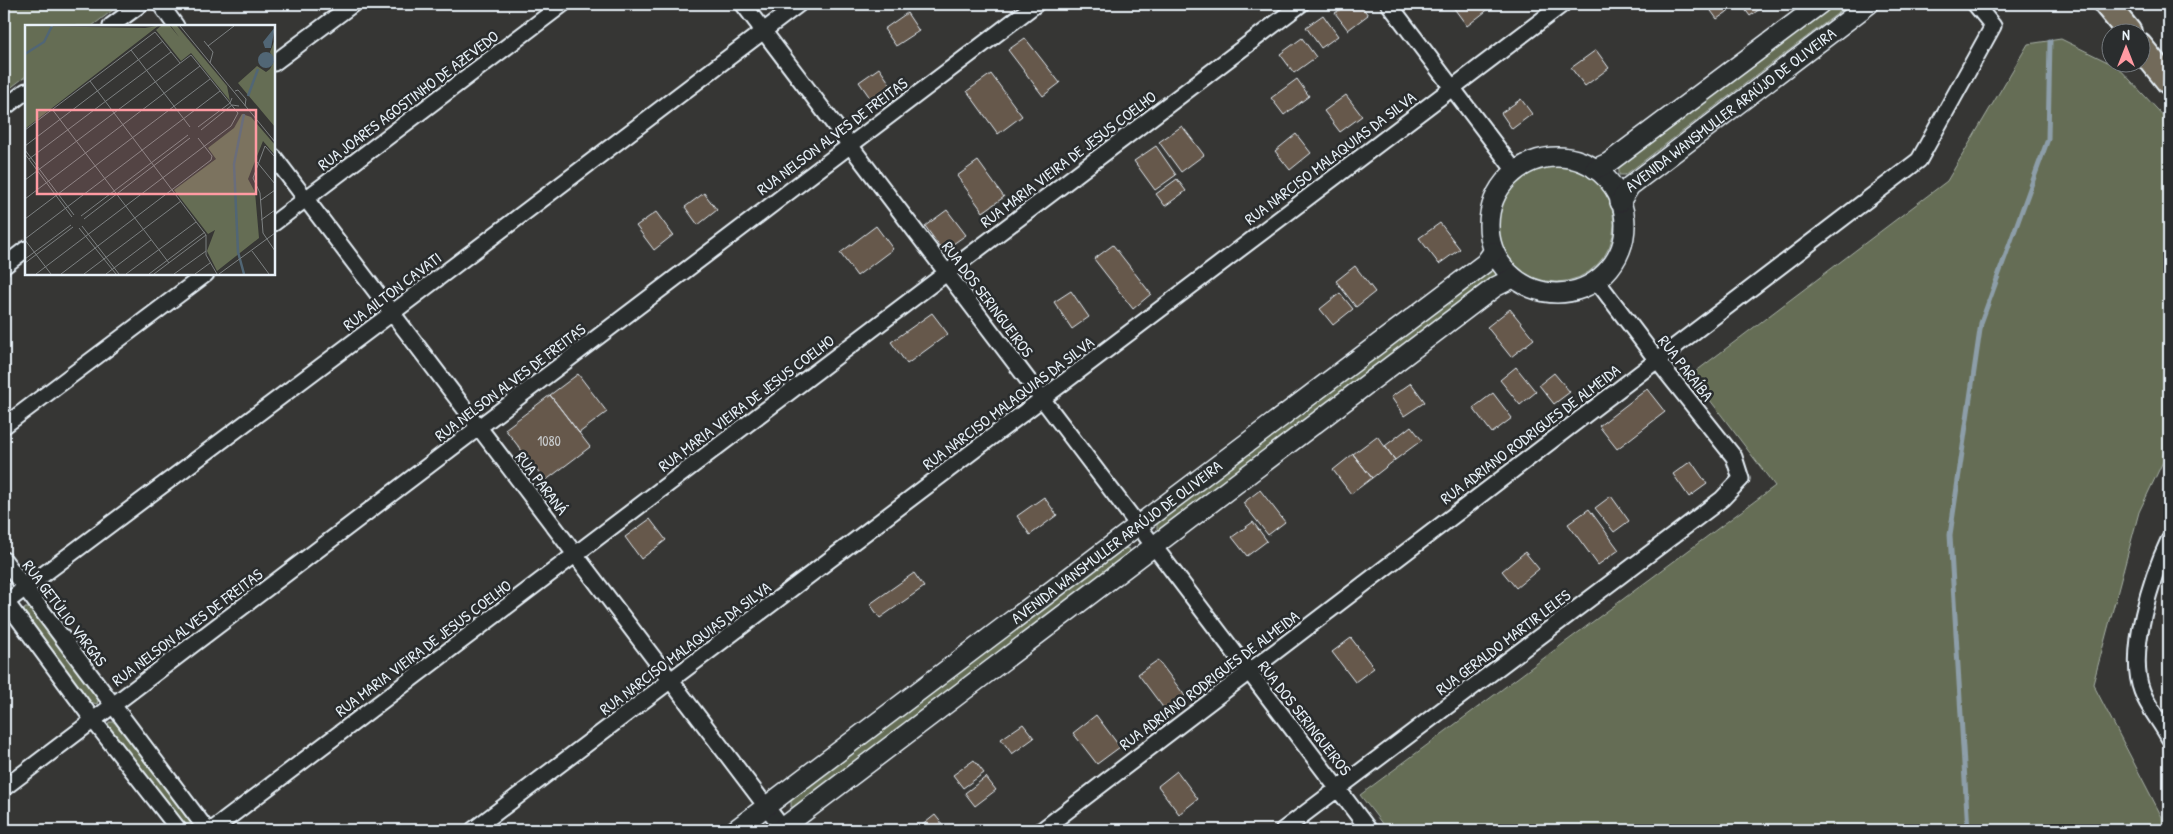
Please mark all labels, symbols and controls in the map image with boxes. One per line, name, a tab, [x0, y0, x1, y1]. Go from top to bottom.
street label: AVENIDA WANSMULLER ARAÚJO DE OLIVEIRA	[1621, 22, 1840, 197]
north arrow	[2100, 22, 2150, 72]
inset map	[25, 25, 275, 275]
street label: RUA JOARES AGOSTINHO DE AZEVEDO	[313, 25, 503, 175]
text: N	[2122, 25, 2130, 44]
street label: RUA NELSON ALVES DE FREITAS	[752, 72, 912, 200]
street label: RUA MARIA VIEIRA DE JESUS COELHO	[975, 85, 1161, 233]
street label: RUA NARCISO MALAQUIAS DA SILVA	[1240, 86, 1420, 230]
street label: RUA DOS SERINGUEIROS	[937, 237, 1039, 362]
street label: RUA AILTON CAVATI	[338, 247, 446, 335]
street label: RUA NELSON ALVES DE FREITAS	[430, 318, 590, 446]
street label: RUA MARIA VIEIRA DE JESUS COELHO	[653, 329, 839, 477]
street label: RUA NARCISO MALAQUIAS DA SILVA	[918, 331, 1098, 475]
street label: RUA PARAÍBA	[1653, 331, 1719, 406]
street label: RUA ADRIANO RODRIGUES DE ALMEIDA	[1435, 359, 1625, 509]
house number: 1080	[537, 431, 561, 450]
street label: RUA PARANÁ	[511, 447, 573, 519]
street label: AVENIDA WANSMULLER ARAÚJO DE OLIVEIRA	[1006, 455, 1226, 629]
street label: RUA GETÚLIO VARGAS	[18, 555, 113, 671]
street label: RUA NELSON ALVES DE FREITAS	[107, 563, 267, 691]
street label: RUA MARIA VIEIRA DE JESUS COELHO	[330, 574, 516, 722]
street label: RUA NARCISO MALAQUIAS DA SILVA	[595, 576, 775, 720]
street label: RUA GERALDO MARTIR LELES	[1431, 584, 1576, 700]
street label: RUA ADRIANO RODRIGUES DE ALMEIDA	[1114, 605, 1304, 755]
street label: RUA DOS SERINGUEIROS	[1253, 656, 1357, 780]

